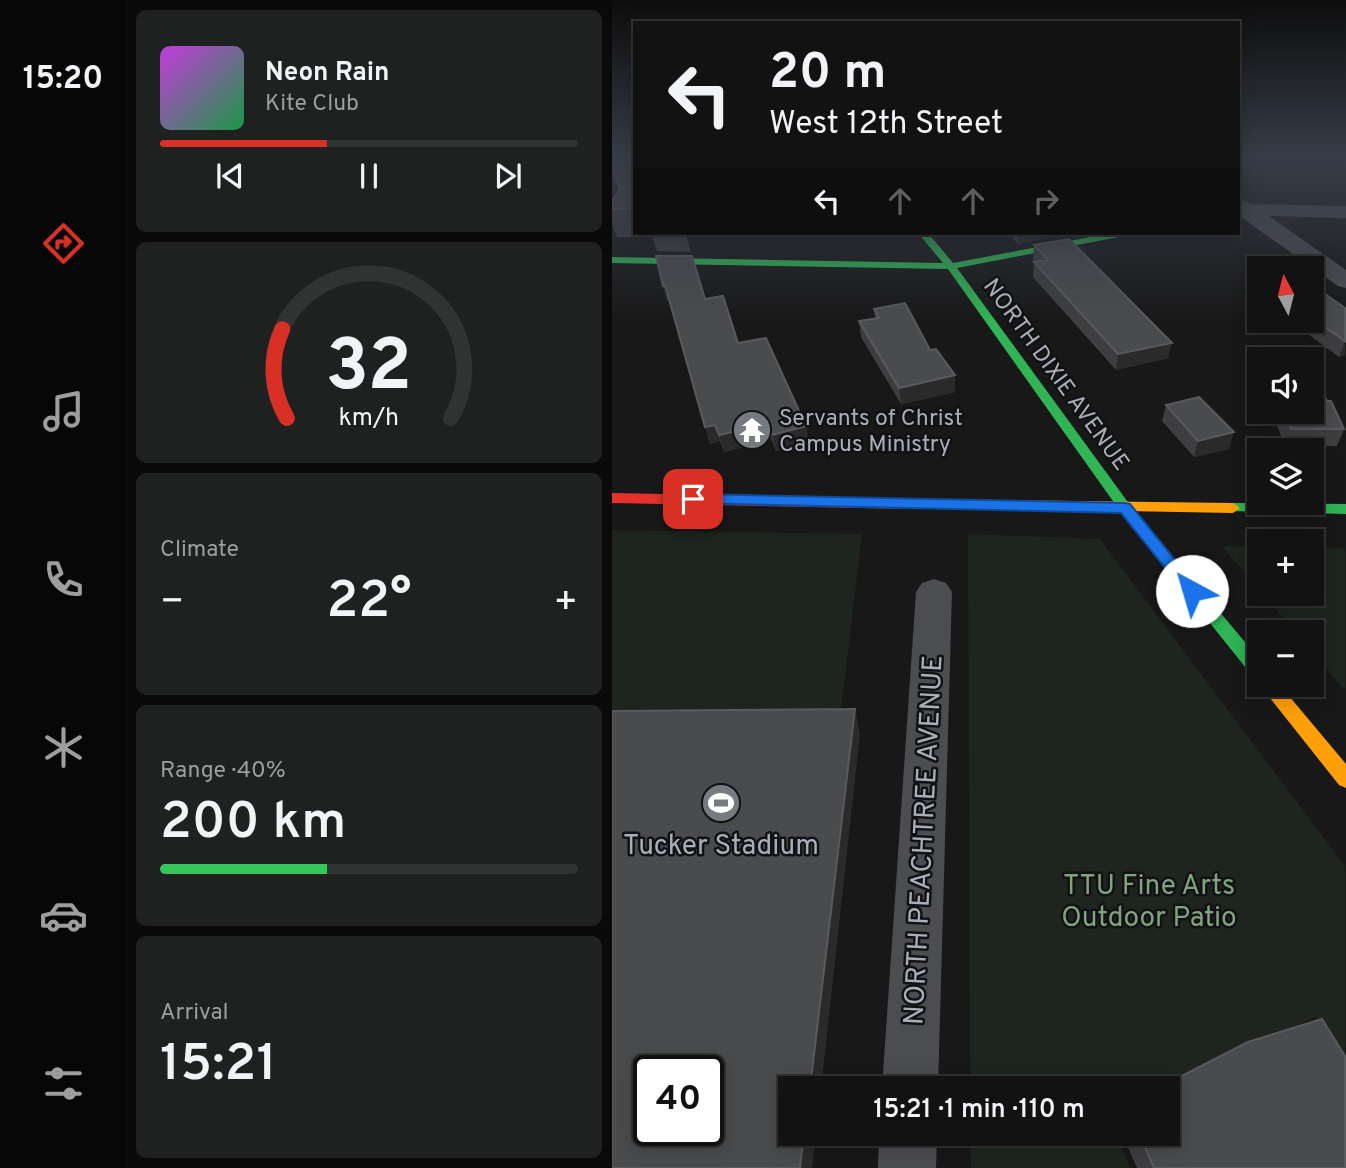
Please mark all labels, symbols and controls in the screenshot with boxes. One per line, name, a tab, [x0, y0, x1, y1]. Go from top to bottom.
text: 20 m	[769, 44, 886, 106]
icon: left	[654, 49, 745, 140]
text: Neon Rain	[265, 57, 390, 90]
text: 15:20	[23, 60, 103, 100]
text: Kite Club	[265, 90, 359, 119]
text: West 12th Street	[769, 105, 1003, 145]
icon: previous	[211, 157, 249, 195]
icon: pause	[350, 157, 388, 195]
icon: next	[489, 157, 527, 195]
icon: left	[808, 182, 846, 220]
icon: ahead	[881, 182, 919, 220]
icon: ahead	[954, 182, 992, 220]
icon: right	[1027, 182, 1065, 220]
icon: directions	[39, 219, 88, 268]
north arrow	[1247, 256, 1324, 332]
map controls	[1247, 256, 1324, 697]
street label: NORTH DIXIE AVENUE	[976, 274, 1134, 477]
text: 32	[326, 325, 412, 417]
button: sound	[1247, 347, 1324, 424]
icon: music	[39, 387, 88, 436]
text: km/h	[339, 403, 399, 435]
place label: Servants of Christ Campus Ministry	[779, 405, 963, 460]
temple icon: Servants of Christ Campus Ministry	[731, 409, 773, 451]
button: layers	[1247, 438, 1324, 515]
pin	[663, 469, 723, 529]
icon: arrive	[674, 480, 712, 518]
button: +	[1247, 529, 1324, 606]
text: Climate	[160, 536, 239, 565]
position arrow	[1155, 554, 1229, 628]
icon: phone	[39, 555, 88, 604]
text: 22°	[326, 570, 412, 636]
text: −	[160, 579, 185, 628]
text: +	[553, 579, 578, 628]
button: −	[1247, 620, 1324, 697]
street label: NORTH PEACHTREE AVENUE	[897, 654, 953, 1026]
icon: climate	[39, 723, 88, 772]
text: Range · 40%	[160, 757, 286, 786]
sports icon: Tucker Stadium	[700, 782, 742, 824]
text: 200 km	[160, 791, 346, 857]
place label: Tucker Stadium	[623, 829, 819, 865]
park label: TTU Fine Arts Outdoor Patio	[1061, 869, 1237, 937]
icon: car	[39, 891, 88, 940]
text: Arrival	[160, 999, 229, 1028]
text: 15:21	[160, 1033, 277, 1099]
speed limit sign: 40	[633, 1055, 724, 1146]
icon: filters	[39, 1059, 88, 1108]
text: 15:21 · 1 min · 110 m	[873, 1094, 1085, 1127]

